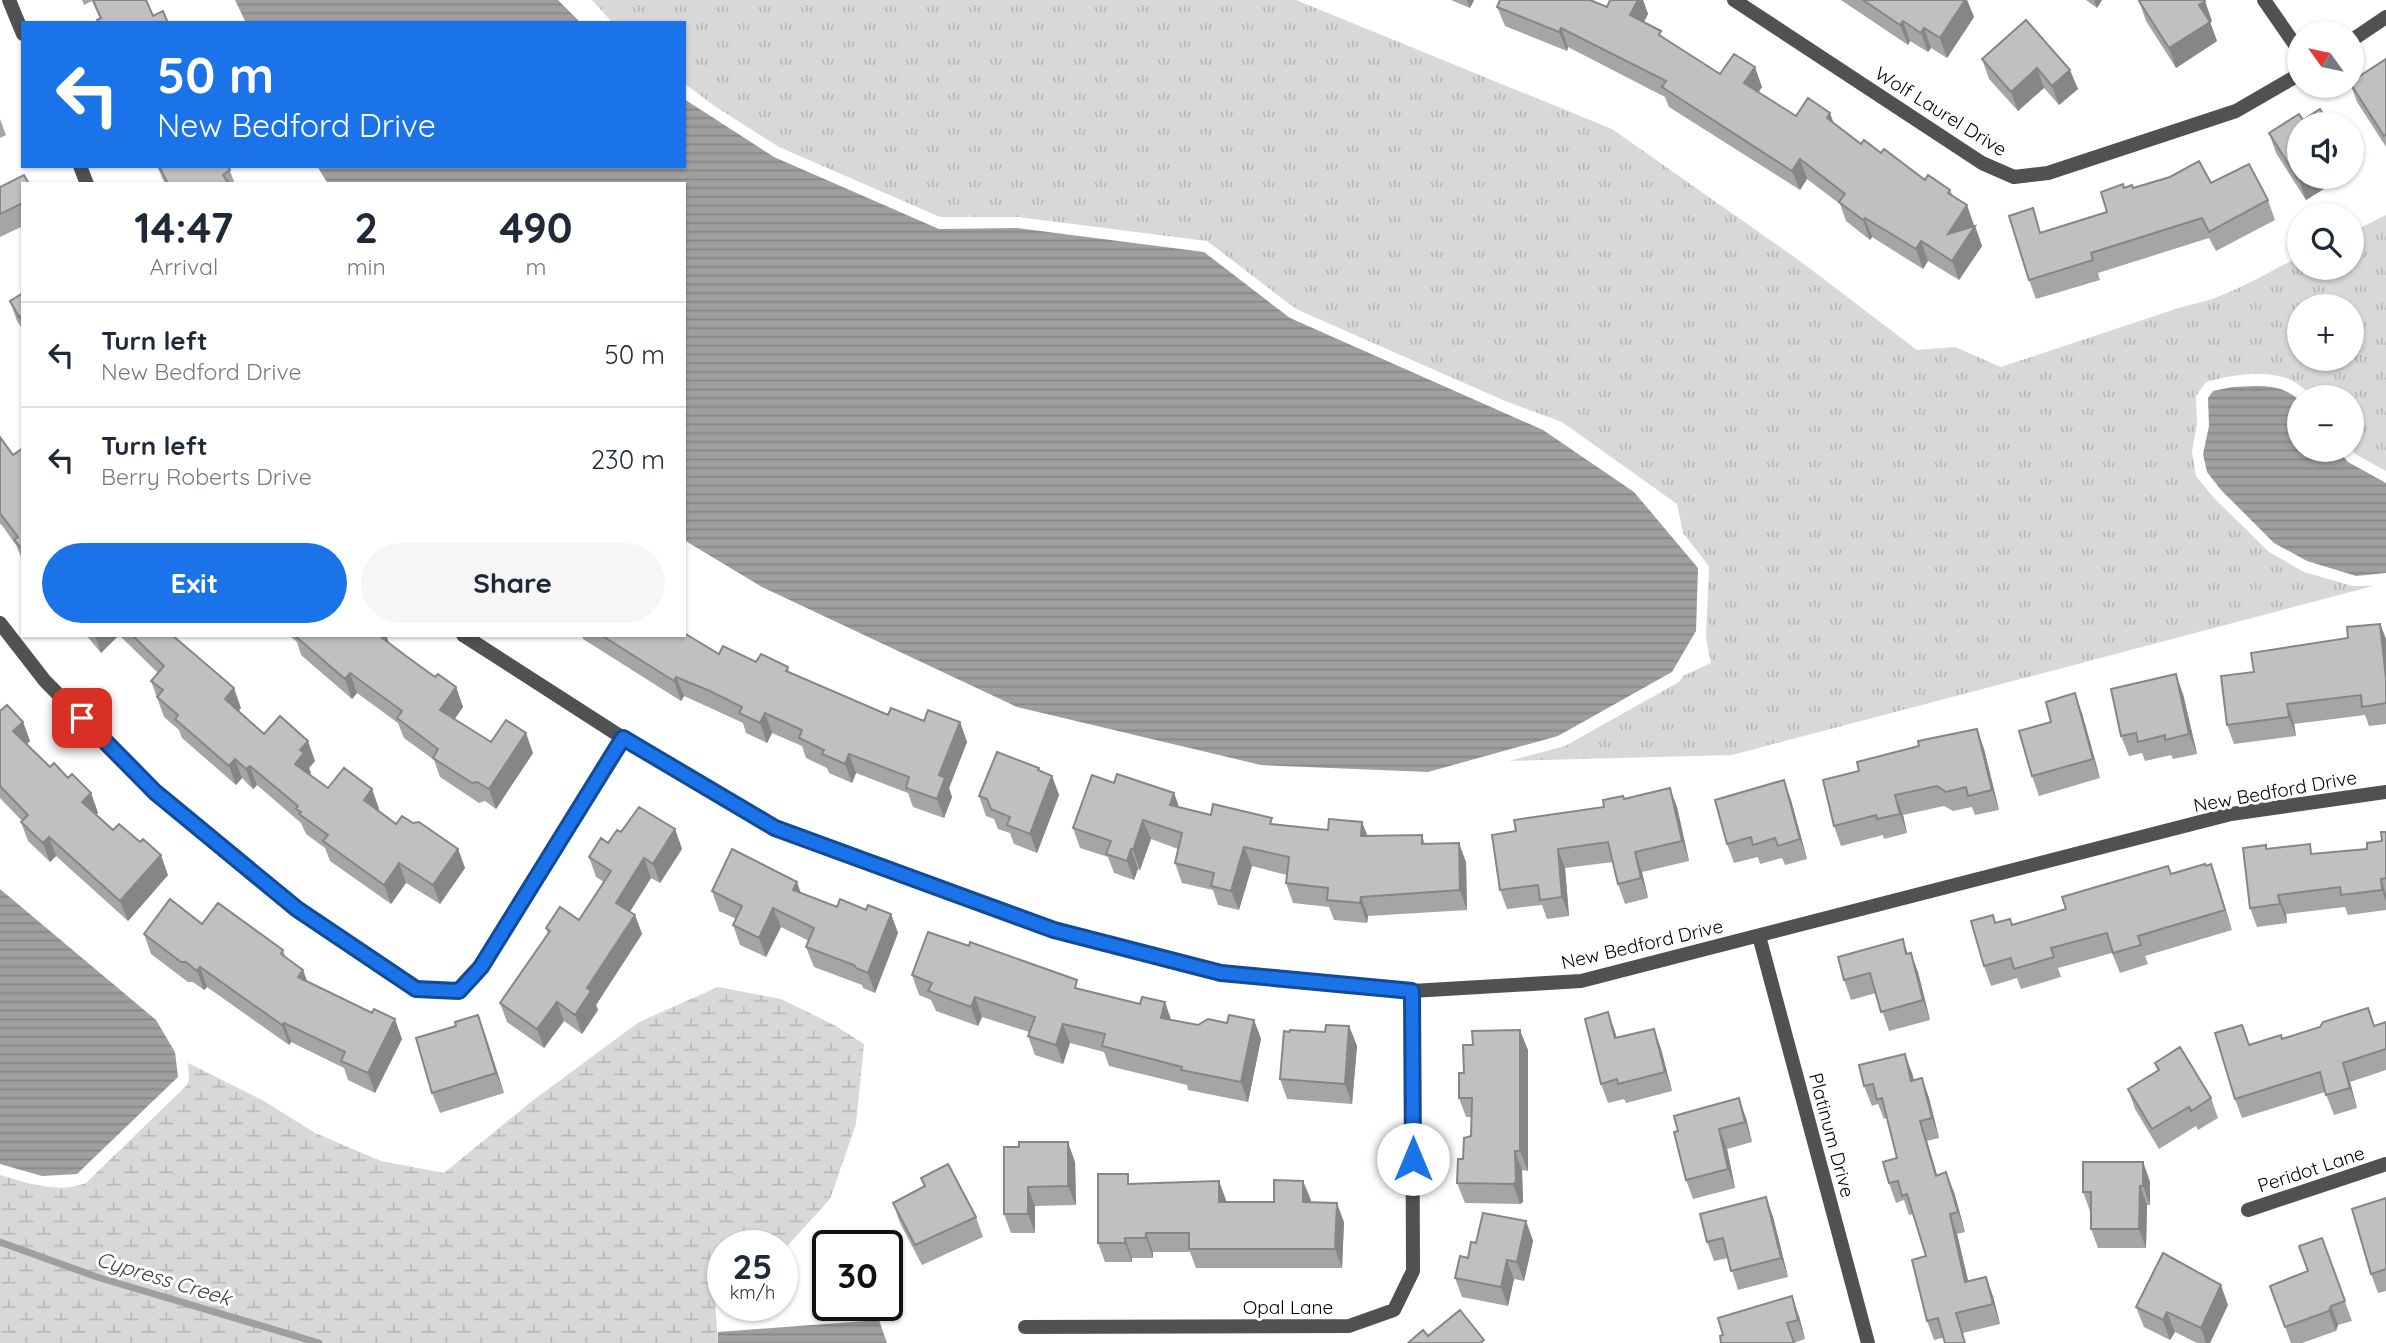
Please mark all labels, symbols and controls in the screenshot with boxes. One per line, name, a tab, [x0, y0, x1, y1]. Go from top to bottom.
north arrow	[2287, 21, 2364, 98]
map controls	[2287, 21, 2364, 462]
text: 50 m	[157, 44, 274, 105]
icon: left	[42, 49, 133, 140]
street label: Wolf Laurel Drive	[1871, 61, 2011, 161]
text: New Bedford Drive	[157, 105, 436, 145]
button: sound	[2287, 112, 2364, 189]
text: 14:47	[134, 201, 233, 254]
text: 2	[354, 201, 378, 254]
text: 490	[499, 201, 573, 254]
button: search	[2287, 203, 2364, 280]
text: Arrival	[149, 252, 218, 281]
text: min	[347, 252, 386, 281]
text: m	[525, 252, 546, 281]
button: +	[2287, 294, 2364, 371]
text: Turn left	[101, 324, 208, 357]
icon: left	[42, 336, 80, 374]
text: 50 m	[605, 338, 665, 371]
text: New Bedford Drive	[101, 357, 301, 386]
button: −	[2287, 385, 2364, 462]
text: Turn left	[101, 429, 208, 462]
icon: left	[42, 441, 80, 479]
text: 230 m	[591, 443, 665, 476]
text: Berry Roberts Drive	[101, 462, 312, 491]
button: Exit	[42, 543, 347, 623]
button: Share	[361, 543, 665, 623]
pin	[52, 688, 112, 748]
icon: arrive	[63, 699, 101, 737]
street label: New Bedford Drive	[2191, 765, 2359, 817]
street label: New Bedford Drive	[1559, 914, 1725, 974]
street label: Platinum Drive	[1804, 1070, 1860, 1200]
position arrow	[1376, 1122, 1450, 1196]
street label: Peridot Lane	[2254, 1140, 2368, 1198]
speed limit sign: 30	[812, 1230, 903, 1321]
text: 25	[732, 1244, 773, 1288]
water label: Cypress Creek	[93, 1245, 236, 1311]
text: km/h	[730, 1281, 775, 1304]
street label: Opal Lane	[1243, 1295, 1333, 1319]

